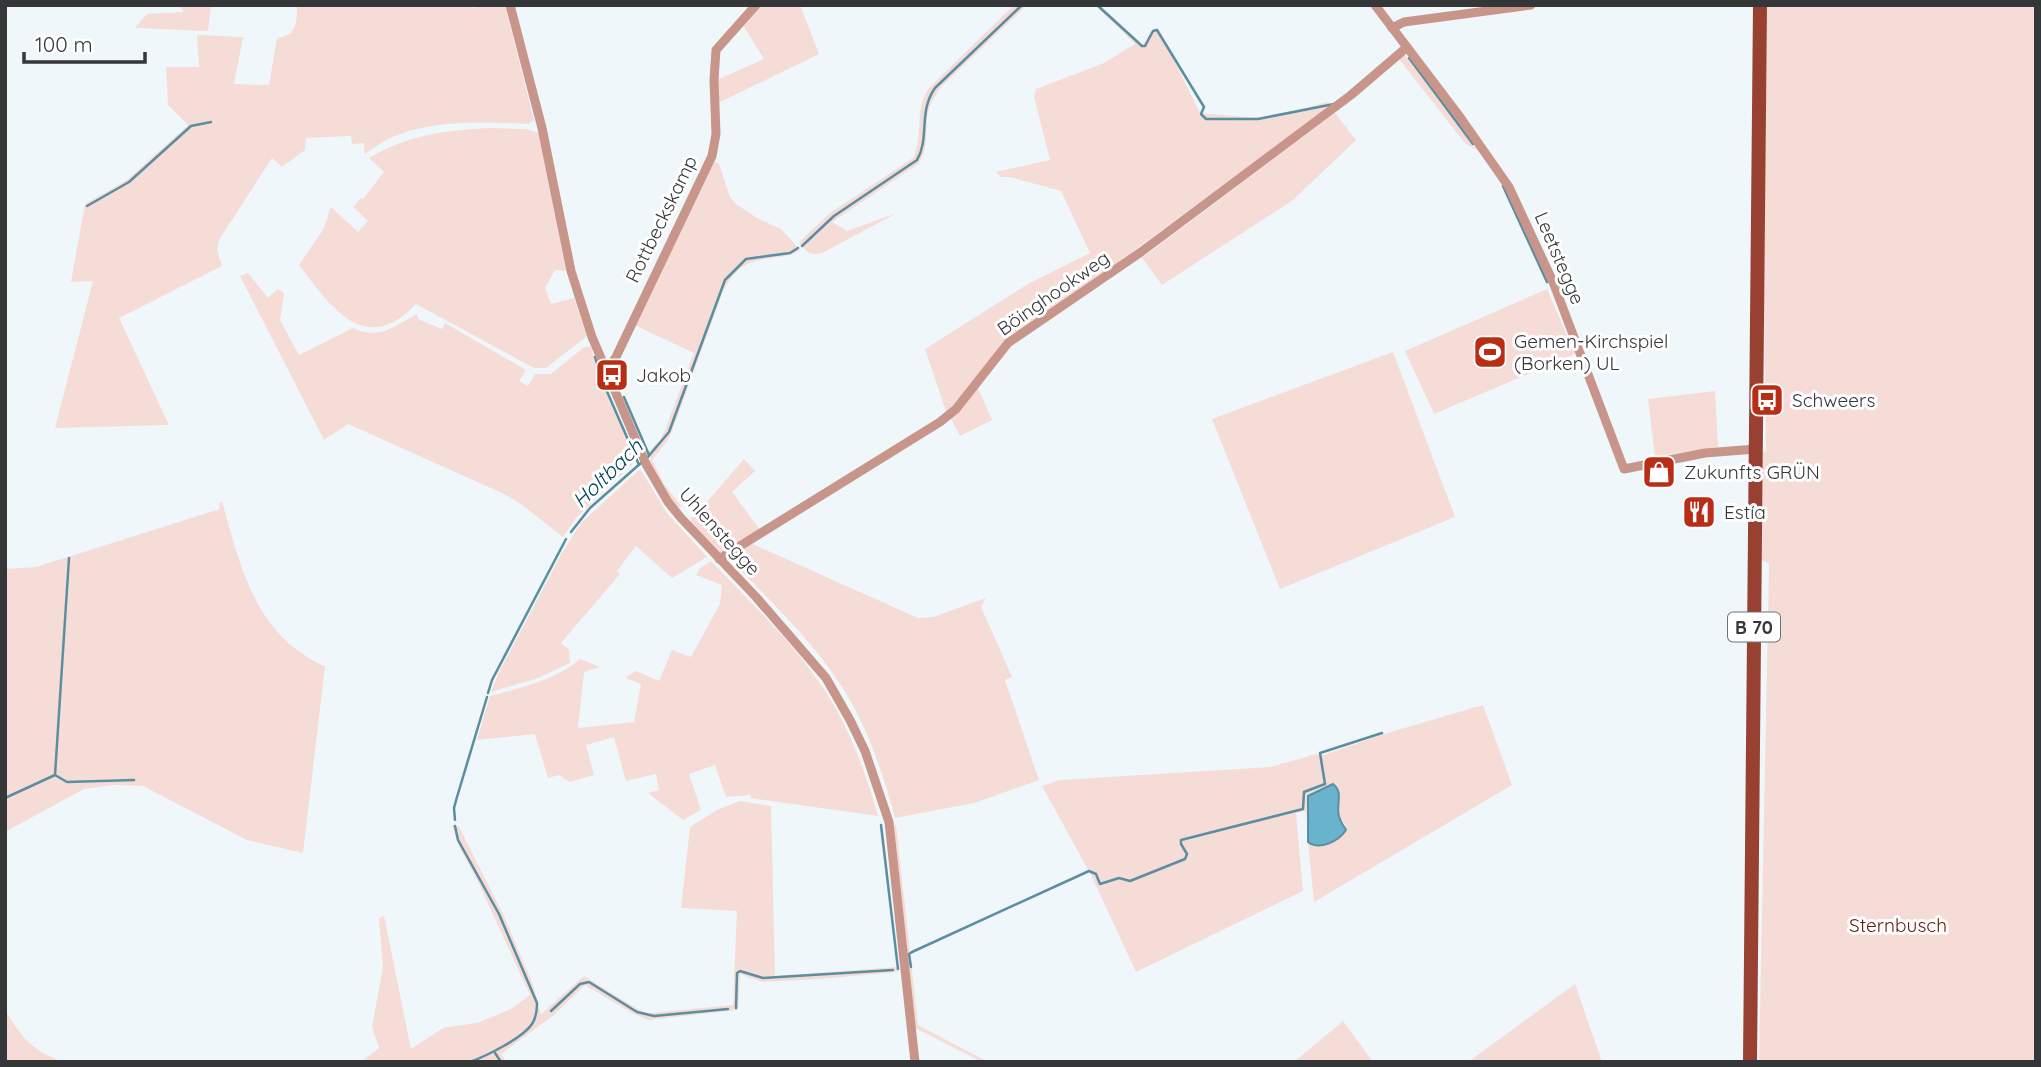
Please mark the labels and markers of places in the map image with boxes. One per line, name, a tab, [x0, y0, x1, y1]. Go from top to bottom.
place label: Gemen-Kirchspiel (Borken) UL	[1514, 329, 1668, 375]
sports icon: Gemen-Kirchspiel (Borken) UL	[1471, 333, 1509, 371]
bus stop icon: Jakob	[593, 356, 631, 394]
place label: Jakob	[636, 363, 691, 387]
bus stop icon: Schweers	[1748, 381, 1786, 419]
place label: Schweers	[1792, 388, 1875, 412]
shop icon: Zukunfts GRÜN	[1640, 453, 1678, 491]
place label: Zukunfts GRÜN	[1684, 460, 1820, 484]
restaurant icon: Estía	[1680, 493, 1718, 531]
place label: Estía	[1724, 500, 1766, 524]

